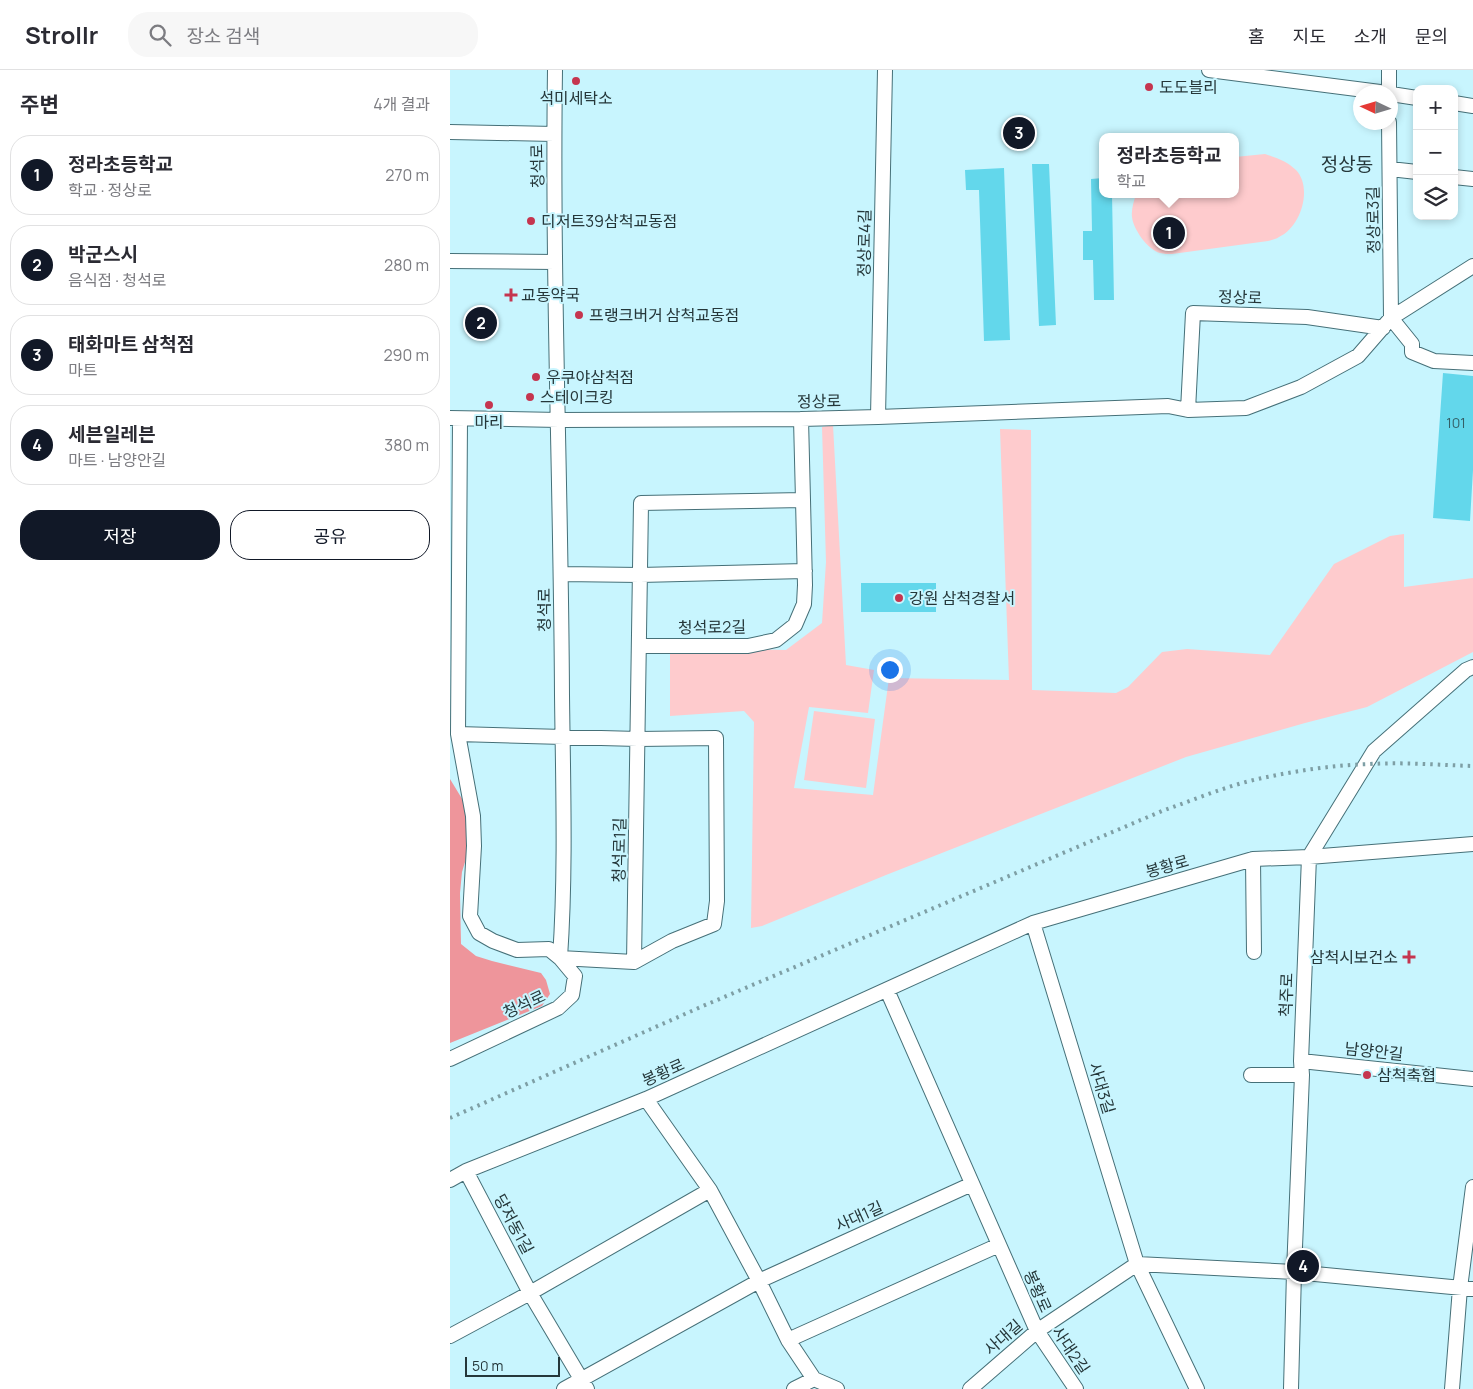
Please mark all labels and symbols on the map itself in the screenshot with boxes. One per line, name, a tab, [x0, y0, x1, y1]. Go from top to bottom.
marker: 석미세탁소	[570, 75, 582, 87]
place label: 도도블리	[1159, 76, 1218, 98]
marker: 도도블리	[1143, 81, 1155, 93]
north arrow	[1353, 85, 1398, 130]
place label: 석미세탁소	[539, 87, 613, 109]
pin: 3	[1003, 114, 1035, 152]
street label: 청석로	[526, 143, 548, 188]
district label: 정상동	[1321, 151, 1373, 177]
street label: 정상로3길	[1361, 186, 1385, 254]
street label: 정상로4길	[852, 209, 876, 277]
place label: 디저트39삼척교동점	[541, 210, 678, 232]
pin: 1	[1153, 214, 1185, 252]
marker: 디저트39삼척교동점	[525, 215, 537, 227]
place label: 교동약국	[521, 284, 580, 306]
street label: 정상로	[1218, 285, 1263, 309]
marker: 교동약국	[505, 289, 517, 301]
pin: 2	[465, 304, 497, 342]
place label: 프랭크버거 삼척교동점	[589, 304, 739, 326]
marker: 프랭크버거 삼척교동점	[573, 309, 585, 321]
place label: 우쿠야삼척점	[546, 366, 634, 388]
marker: 우쿠야삼척점	[530, 371, 542, 383]
place label: 스테이크킹	[540, 386, 614, 408]
street label: 정상로	[797, 390, 842, 412]
marker: 스테이크킹	[524, 391, 536, 403]
marker: 마리	[483, 399, 495, 411]
place label: 마리	[474, 411, 504, 433]
house number: 101	[1446, 413, 1466, 432]
place label: 강원 삼척경찰서	[909, 587, 1015, 609]
street label: 청석로	[533, 588, 555, 632]
marker: 강원 삼척경찰서	[893, 592, 905, 604]
street label: 청석로2길	[678, 615, 746, 639]
your location	[877, 657, 903, 683]
street label: 청석로1길	[607, 817, 631, 883]
street label: 봉황로	[1143, 849, 1192, 883]
place label: 삼척시보건소	[1310, 946, 1398, 968]
marker: 삼척시보건소	[1402, 950, 1416, 964]
street label: 척주로	[1274, 972, 1298, 1017]
street label: 청석로	[499, 985, 549, 1023]
street label: 남양안길	[1344, 1037, 1404, 1065]
street label: 봉황로	[638, 1053, 688, 1091]
street label: 사대3길	[1084, 1059, 1120, 1117]
place label: 삼척축협	[1377, 1064, 1436, 1086]
marker: 삼척축협	[1361, 1069, 1373, 1081]
street label: 당저동1길	[489, 1190, 539, 1258]
street label: 사대1길	[832, 1196, 886, 1236]
pin: 4	[1287, 1247, 1319, 1285]
street label: 봉황로	[1019, 1266, 1057, 1316]
street label: 사대길	[979, 1314, 1027, 1360]
street label: 사대2길	[1047, 1322, 1095, 1378]
scale bar	[465, 1354, 560, 1377]

